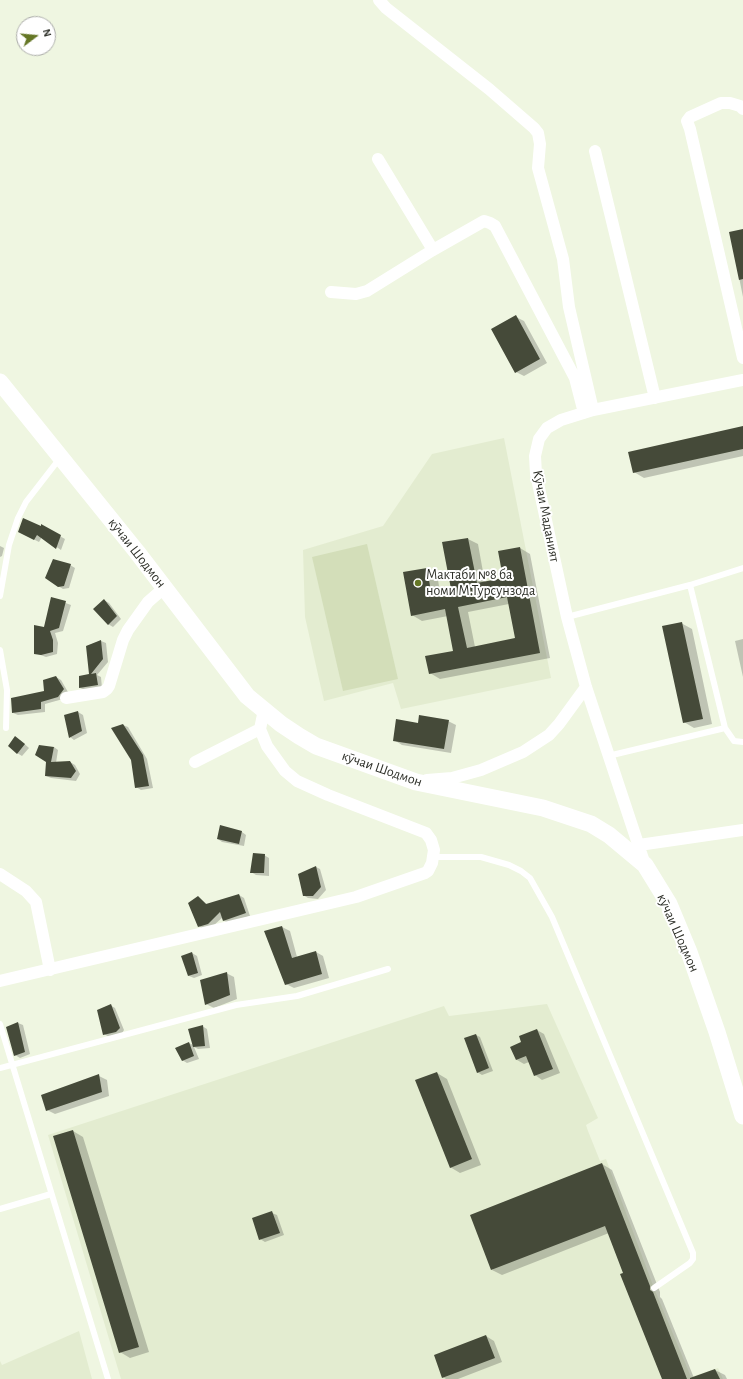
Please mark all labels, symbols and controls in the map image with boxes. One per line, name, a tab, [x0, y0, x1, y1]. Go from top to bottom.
north arrow	[16, 16, 56, 56]
text: N	[41, 28, 53, 38]
street label: Кӯчаи Маданият	[529, 469, 563, 563]
street label: кӯчаи Шодмон	[105, 515, 169, 591]
place label: Мактаби №8 ба номи М.Турсунзода	[426, 567, 535, 600]
marker: Мактаби №8 ба номи М.Турсунзода	[413, 578, 423, 588]
street label: кӯчаи Шодмон	[340, 747, 424, 791]
street label: кӯчаи Шодмон	[653, 891, 703, 975]

